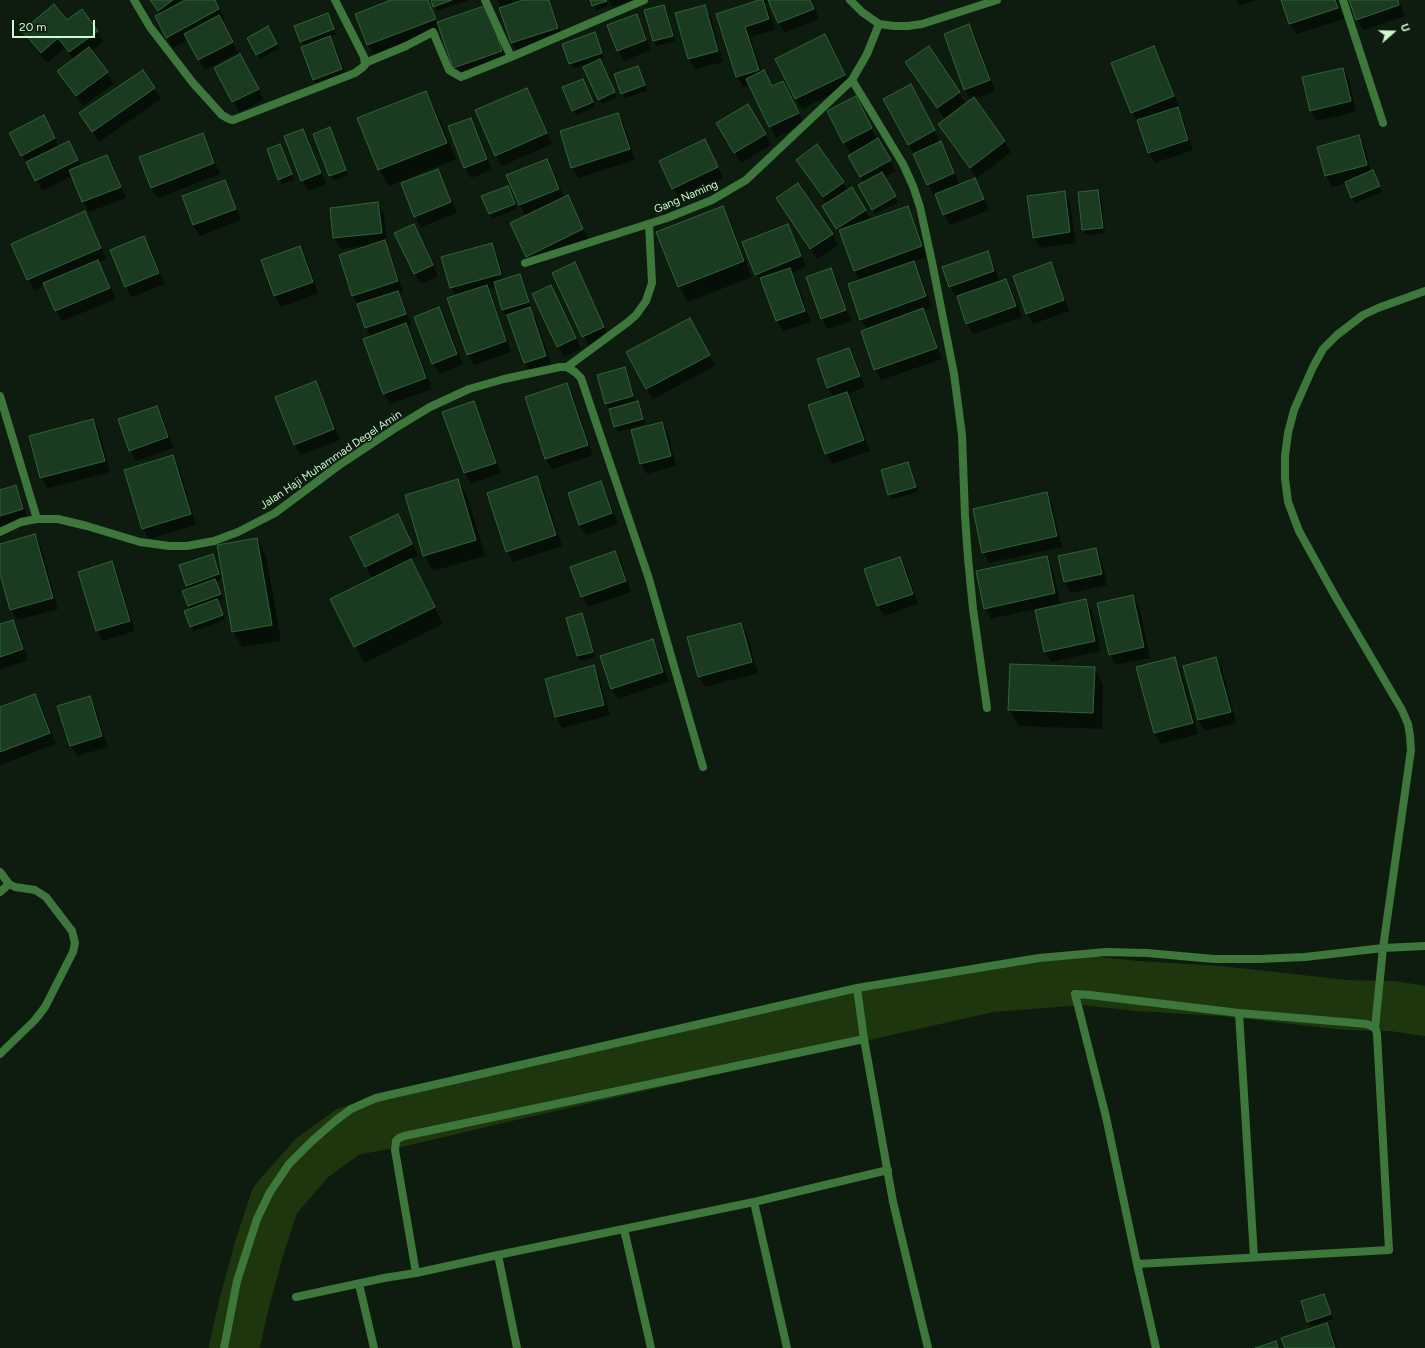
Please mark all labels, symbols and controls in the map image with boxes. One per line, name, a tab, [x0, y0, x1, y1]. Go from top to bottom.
scale bar	[14, 12, 97, 38]
north arrow	[1373, 12, 1413, 52]
text: 20 m	[19, 20, 47, 34]
text: U	[1397, 22, 1412, 34]
street label: Gang Naming	[652, 178, 720, 216]
street label: Jalan Haji Muhammad Degel Amin	[258, 408, 404, 512]

